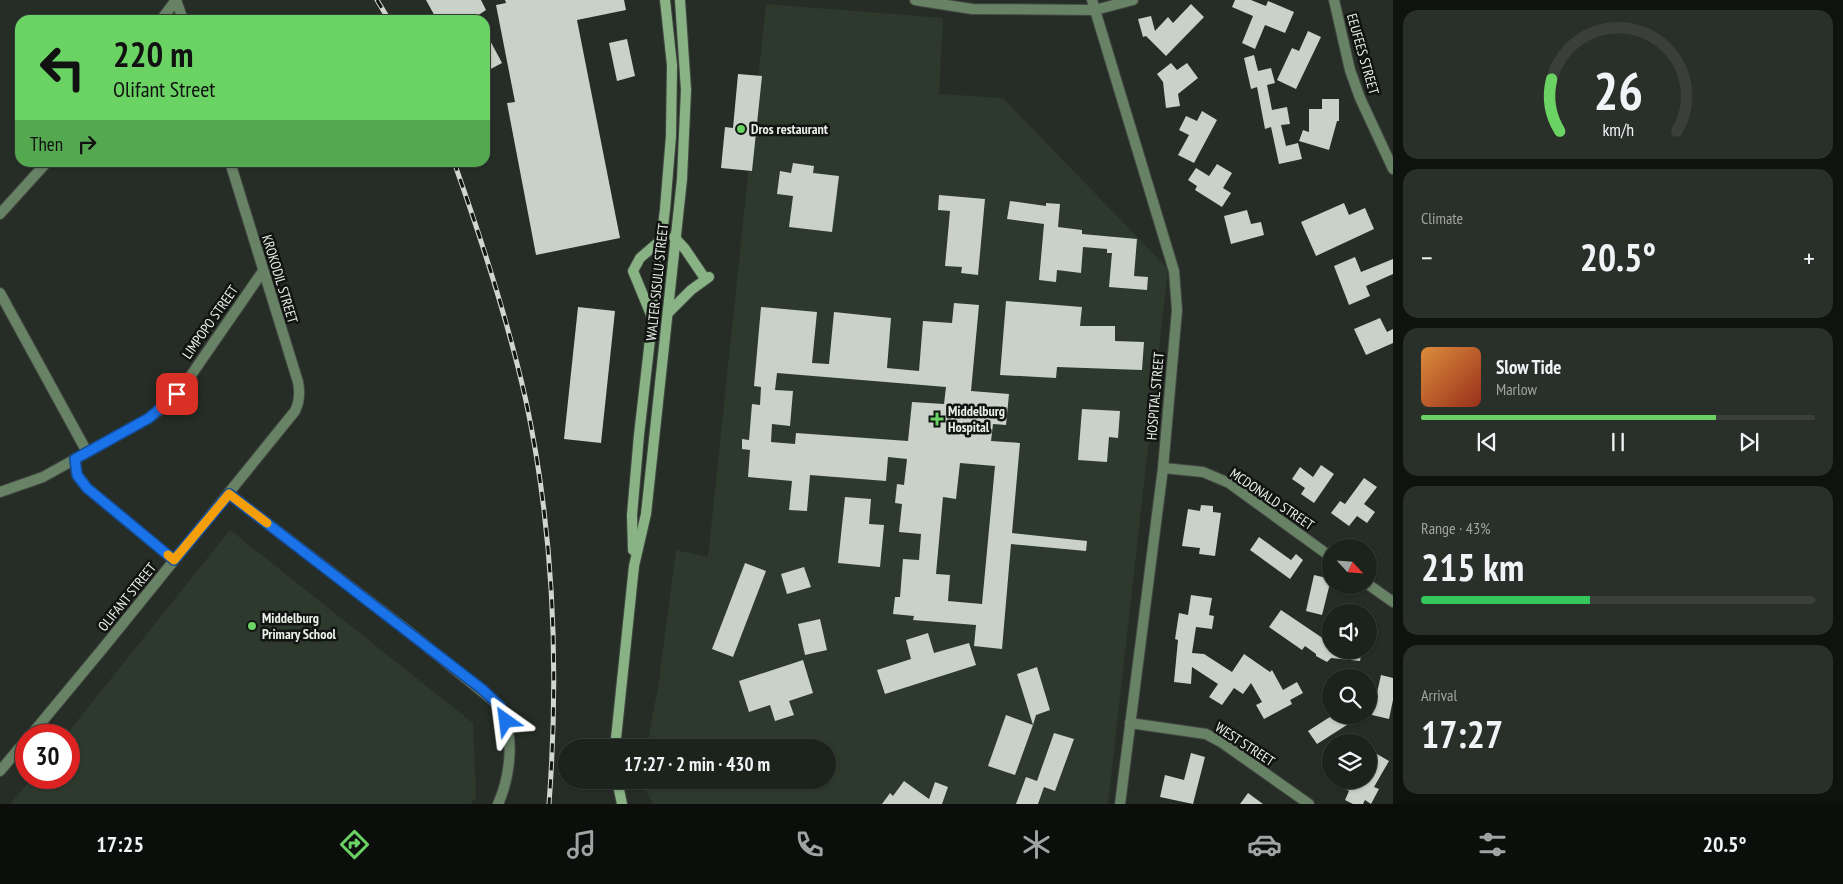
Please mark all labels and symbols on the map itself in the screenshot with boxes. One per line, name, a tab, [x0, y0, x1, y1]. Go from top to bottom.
street label: EEUFEES STREET	[1343, 11, 1383, 97]
place label: Dros restaurant	[751, 120, 828, 138]
marker: Dros restaurant	[735, 123, 747, 135]
street label: WALTER SISULU STREET	[642, 222, 672, 342]
street label: KROKODIL STREET	[258, 233, 302, 326]
street label: LIMPOPO STREET	[178, 281, 242, 362]
street label: HOSPITAL STREET	[1142, 350, 1168, 441]
pin	[156, 373, 198, 415]
place label: Middelburg Hospital	[948, 402, 1005, 436]
marker: Middelburg Hospital	[930, 412, 944, 426]
street label: MCDONALD STREET	[1226, 464, 1318, 534]
north arrow	[1322, 539, 1378, 594]
street label: OLIFANT STREET	[94, 559, 160, 635]
place label: Middelburg Primary School	[262, 609, 337, 643]
marker: Middelburg Primary School	[246, 620, 258, 632]
position arrow	[479, 694, 531, 746]
street label: WEST STREET	[1212, 718, 1279, 770]
speed limit sign: 30	[15, 724, 80, 789]

